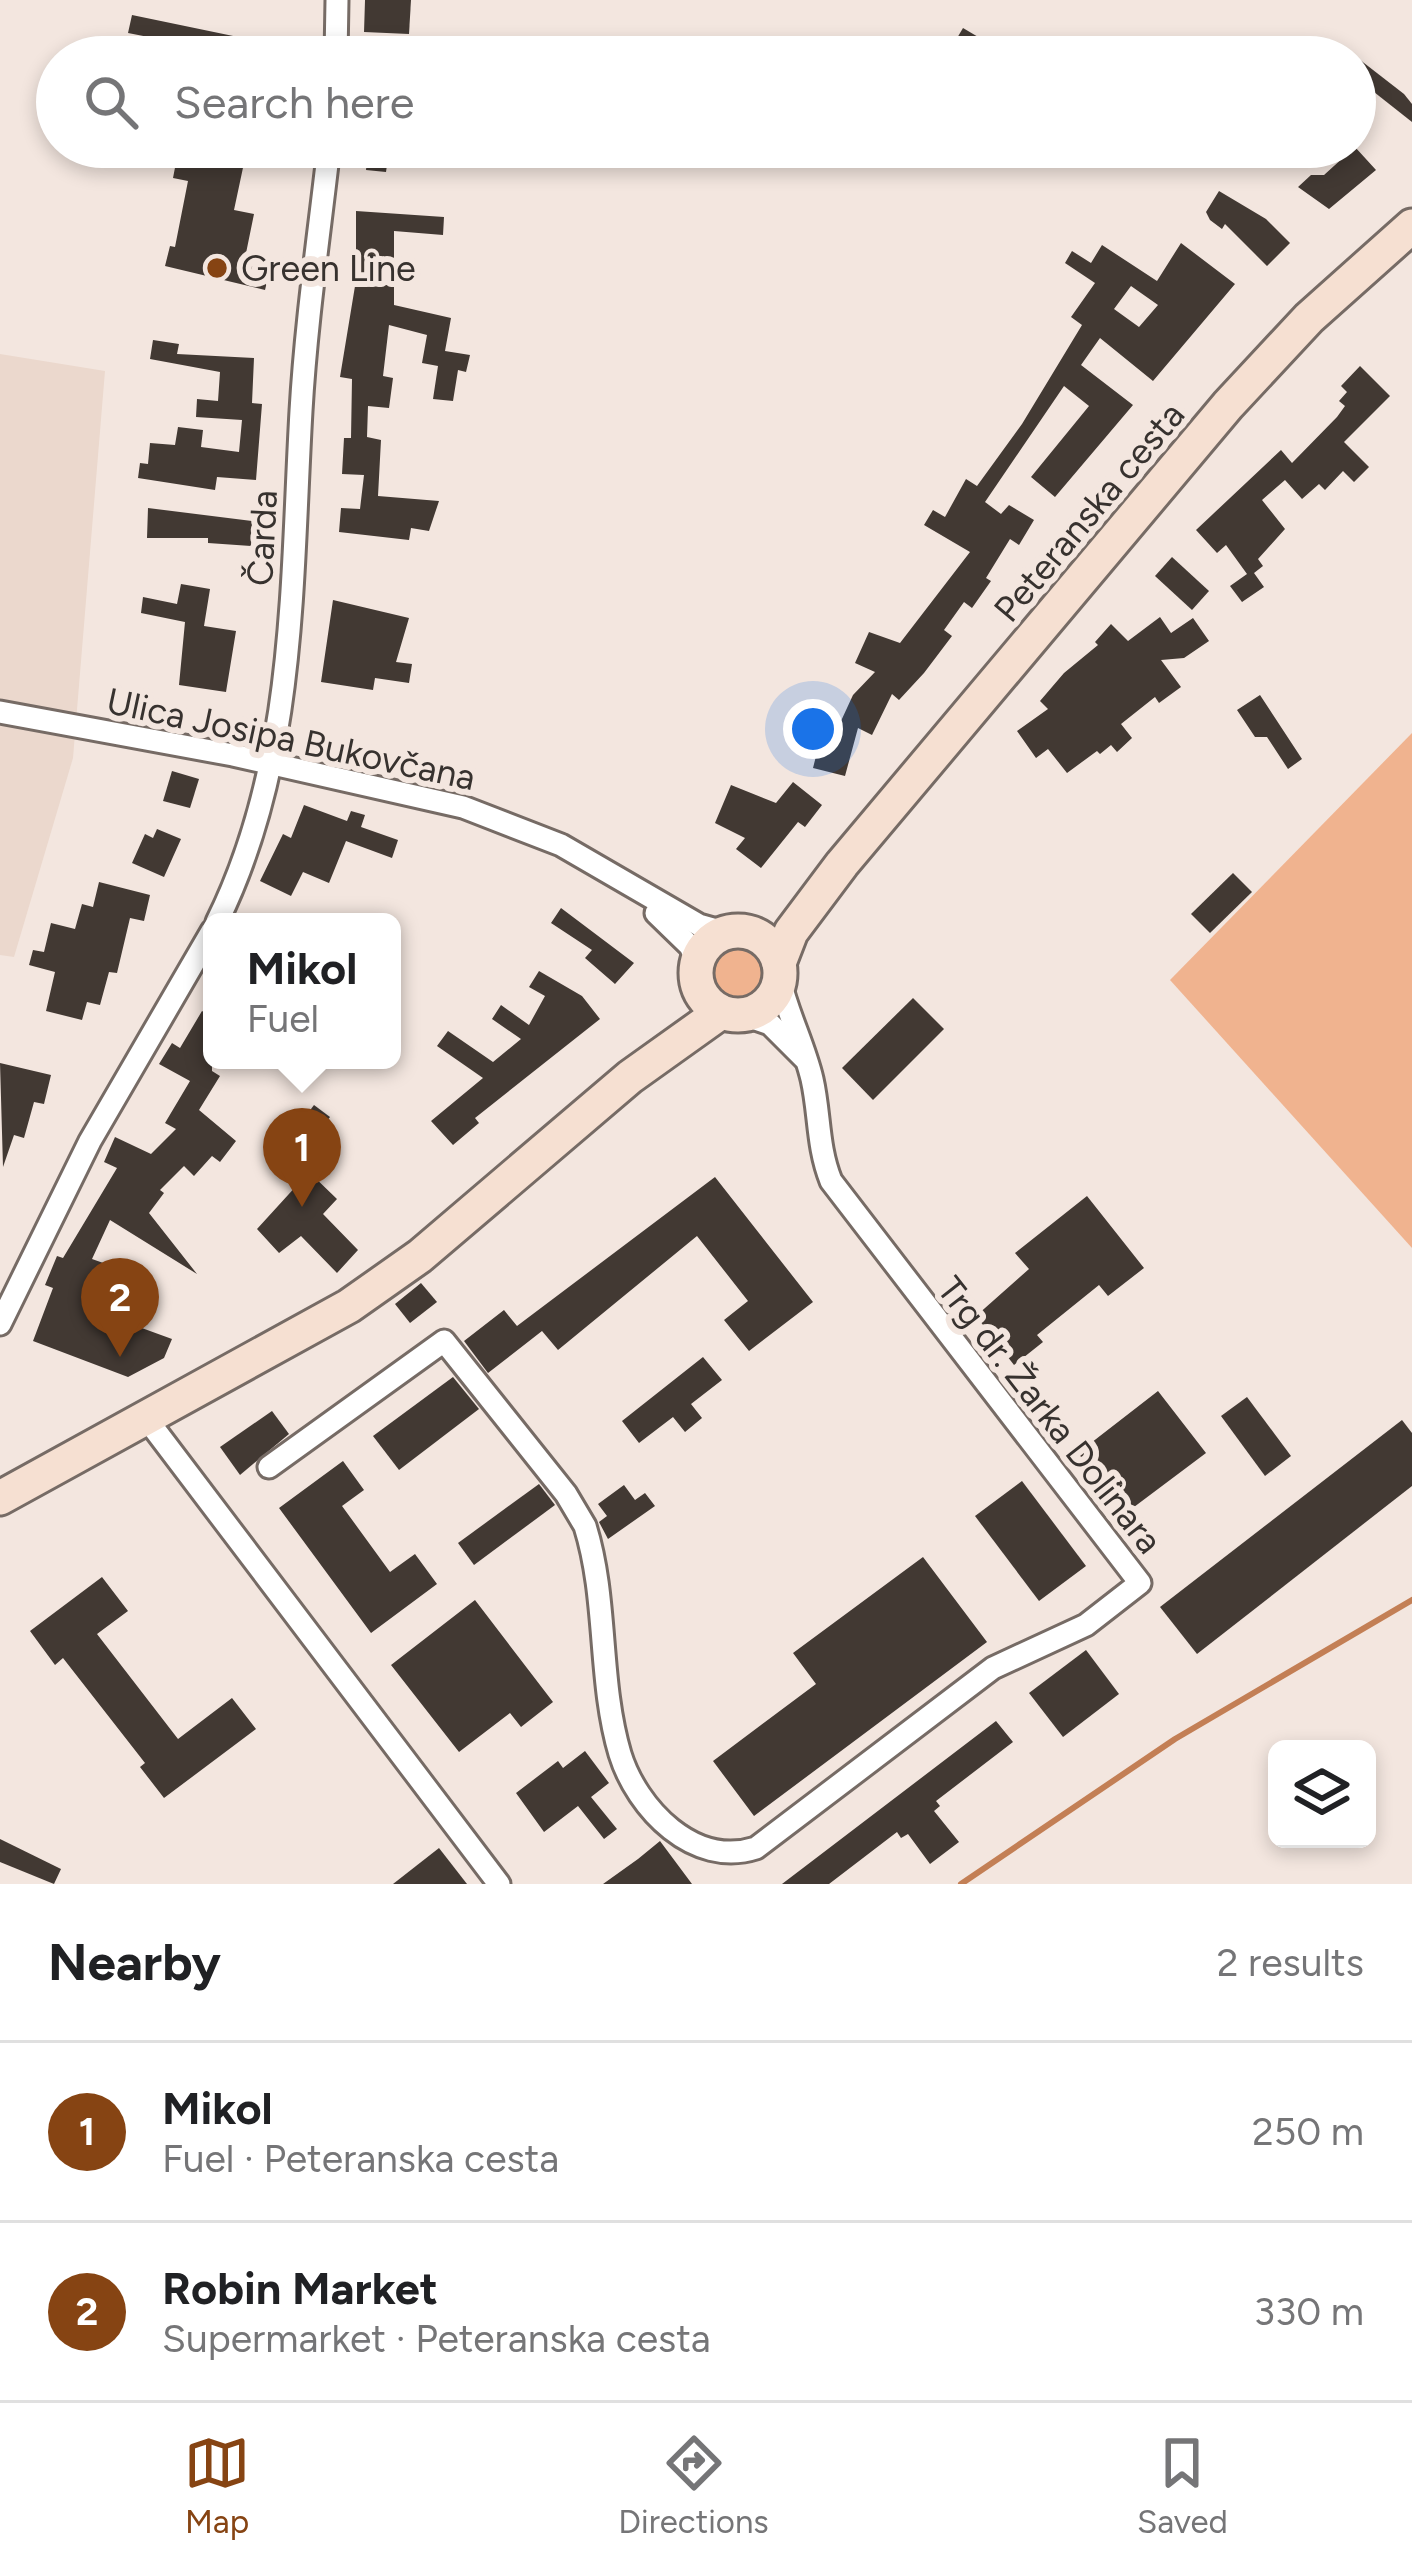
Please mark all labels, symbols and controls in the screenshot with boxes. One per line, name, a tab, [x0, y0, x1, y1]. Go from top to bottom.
search box	[36, 36, 1376, 168]
icon: search	[78, 69, 144, 135]
text: Search here	[174, 75, 414, 129]
place label: Green Line	[241, 247, 416, 290]
marker: Green Line	[204, 255, 230, 281]
street label: Peteranska cesta	[985, 394, 1193, 630]
street label: Čarda	[238, 489, 286, 587]
street label: Ulica Josipa Bukovčana	[103, 679, 479, 799]
your location	[783, 699, 843, 759]
popup	[203, 913, 401, 1069]
text: Mikol	[247, 941, 357, 995]
text: Fuel	[247, 995, 319, 1042]
pin: 1	[263, 1108, 341, 1207]
pin: 2	[81, 1258, 159, 1357]
street label: Trg dr. Žarka Dolinara	[929, 1268, 1171, 1562]
map controls	[1268, 1740, 1376, 1848]
button: layers	[1268, 1740, 1376, 1848]
text: Nearby	[48, 1932, 221, 1993]
text: 2 results	[1217, 1939, 1364, 1986]
text: Mikol	[162, 2081, 273, 2135]
text: 1	[79, 2108, 95, 2155]
text: 250 m	[1252, 2108, 1364, 2155]
text: Fuel · Peteranska cesta	[162, 2135, 559, 2182]
text: Robin Market	[162, 2261, 438, 2315]
text: 2	[76, 2288, 98, 2335]
text: 330 m	[1254, 2288, 1364, 2335]
text: Supermarket · Peteranska cesta	[162, 2315, 711, 2362]
tab: Map	[184, 2430, 250, 2541]
tab: Directions	[618, 2430, 769, 2541]
tab: Saved	[1137, 2430, 1228, 2541]

